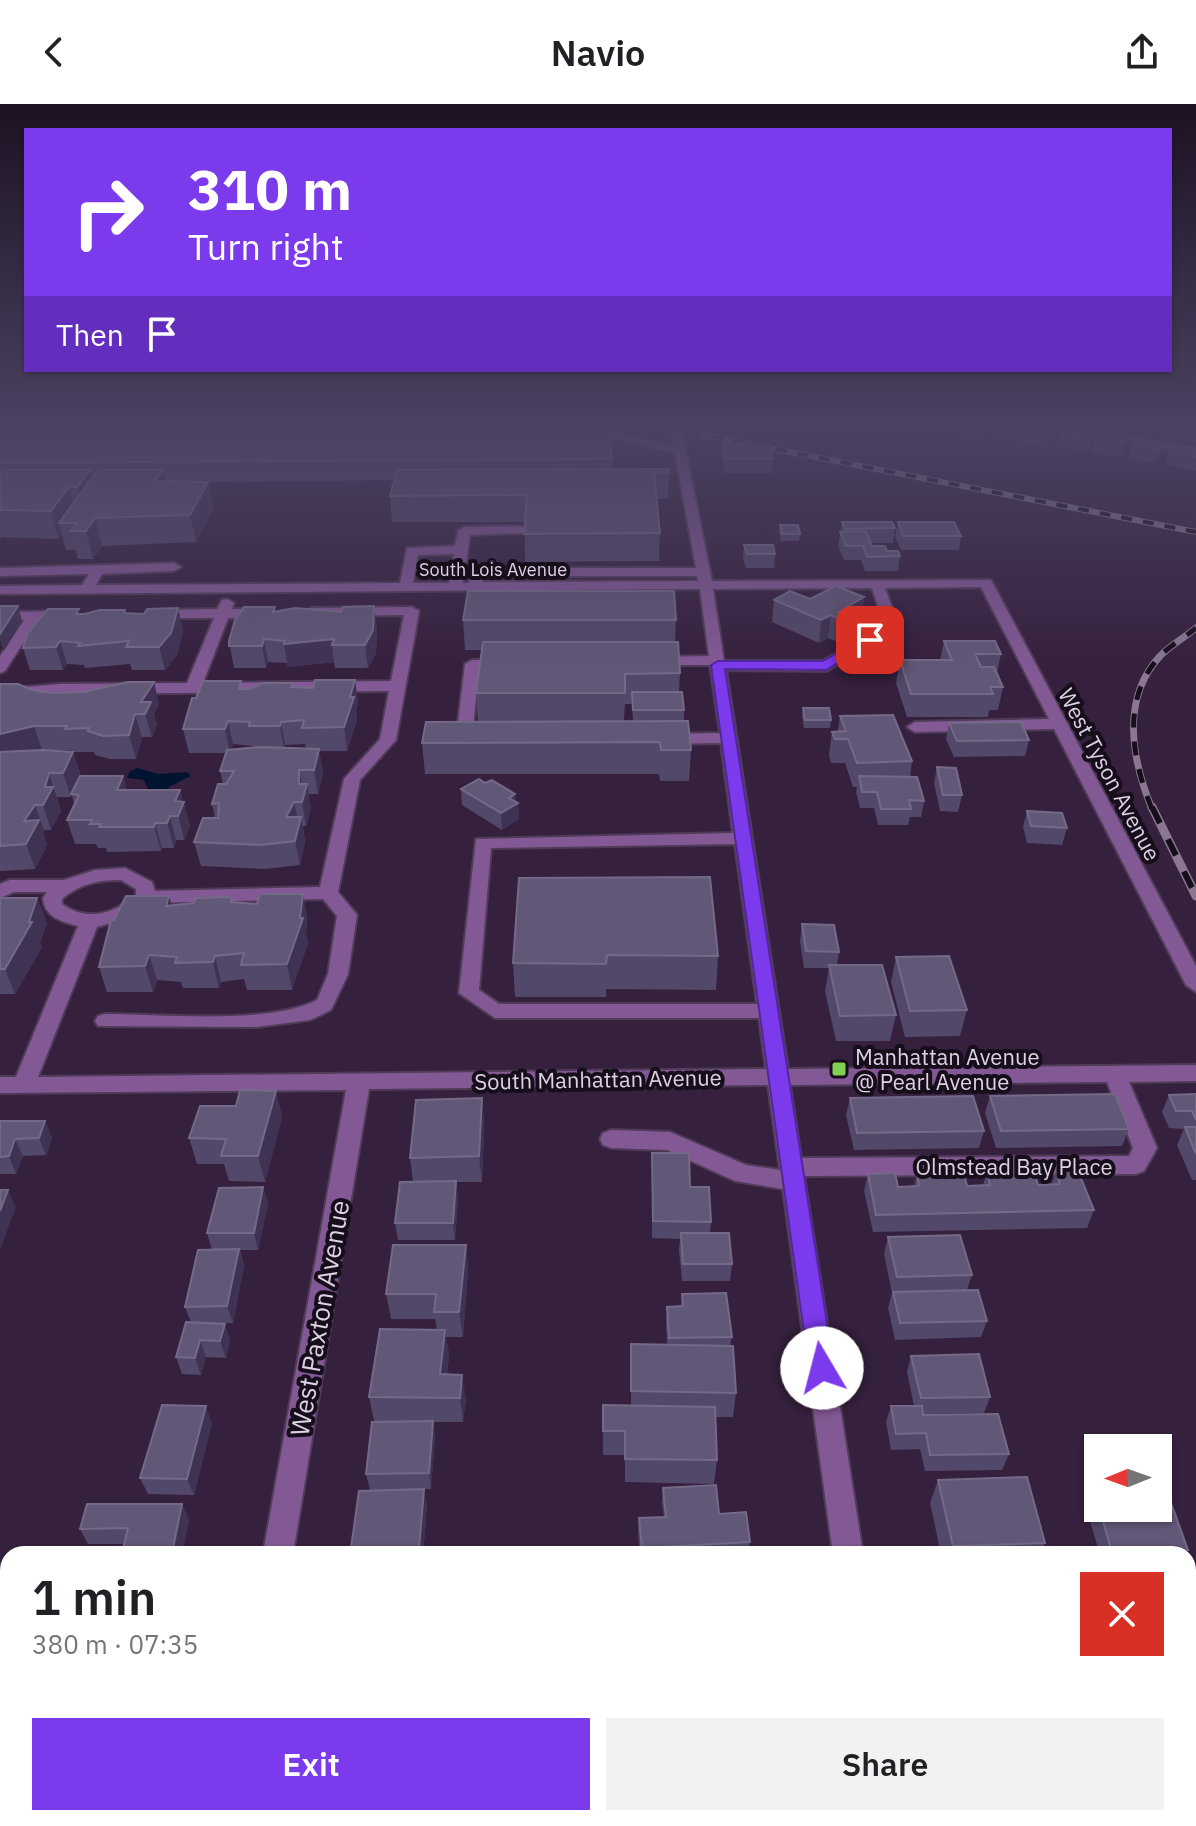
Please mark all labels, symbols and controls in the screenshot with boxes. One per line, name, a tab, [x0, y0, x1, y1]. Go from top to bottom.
text: Navio	[551, 29, 645, 76]
icon: back	[32, 30, 76, 74]
icon: share	[1120, 30, 1164, 74]
text: 310 m	[188, 153, 352, 225]
icon: right	[56, 160, 160, 264]
text: Turn right	[188, 223, 344, 270]
icon: arrive	[140, 312, 184, 356]
text: Then	[56, 315, 124, 354]
street label: South Lois Avenue	[419, 558, 567, 581]
pin	[836, 606, 904, 674]
icon: arrive	[848, 618, 892, 662]
street label: West Tyson Avenue	[1052, 683, 1168, 865]
place label: Manhattan Avenue @ Pearl Avenue	[855, 1042, 1040, 1096]
marker: Manhattan Avenue @ Pearl Avenue	[830, 1060, 848, 1078]
street label: South Manhattan Avenue	[474, 1062, 722, 1096]
street label: Olmstead Bay Place	[916, 1152, 1113, 1181]
street label: West Paxton Avenue	[282, 1198, 356, 1438]
position arrow	[780, 1326, 864, 1410]
north arrow	[1084, 1434, 1172, 1522]
map controls	[1084, 1434, 1172, 1522]
text: 1 min	[32, 1566, 156, 1628]
button: close	[1080, 1572, 1164, 1656]
text: 380 m · 07:35	[32, 1627, 198, 1661]
button: Exit	[32, 1718, 590, 1810]
button: Share	[606, 1718, 1164, 1810]

